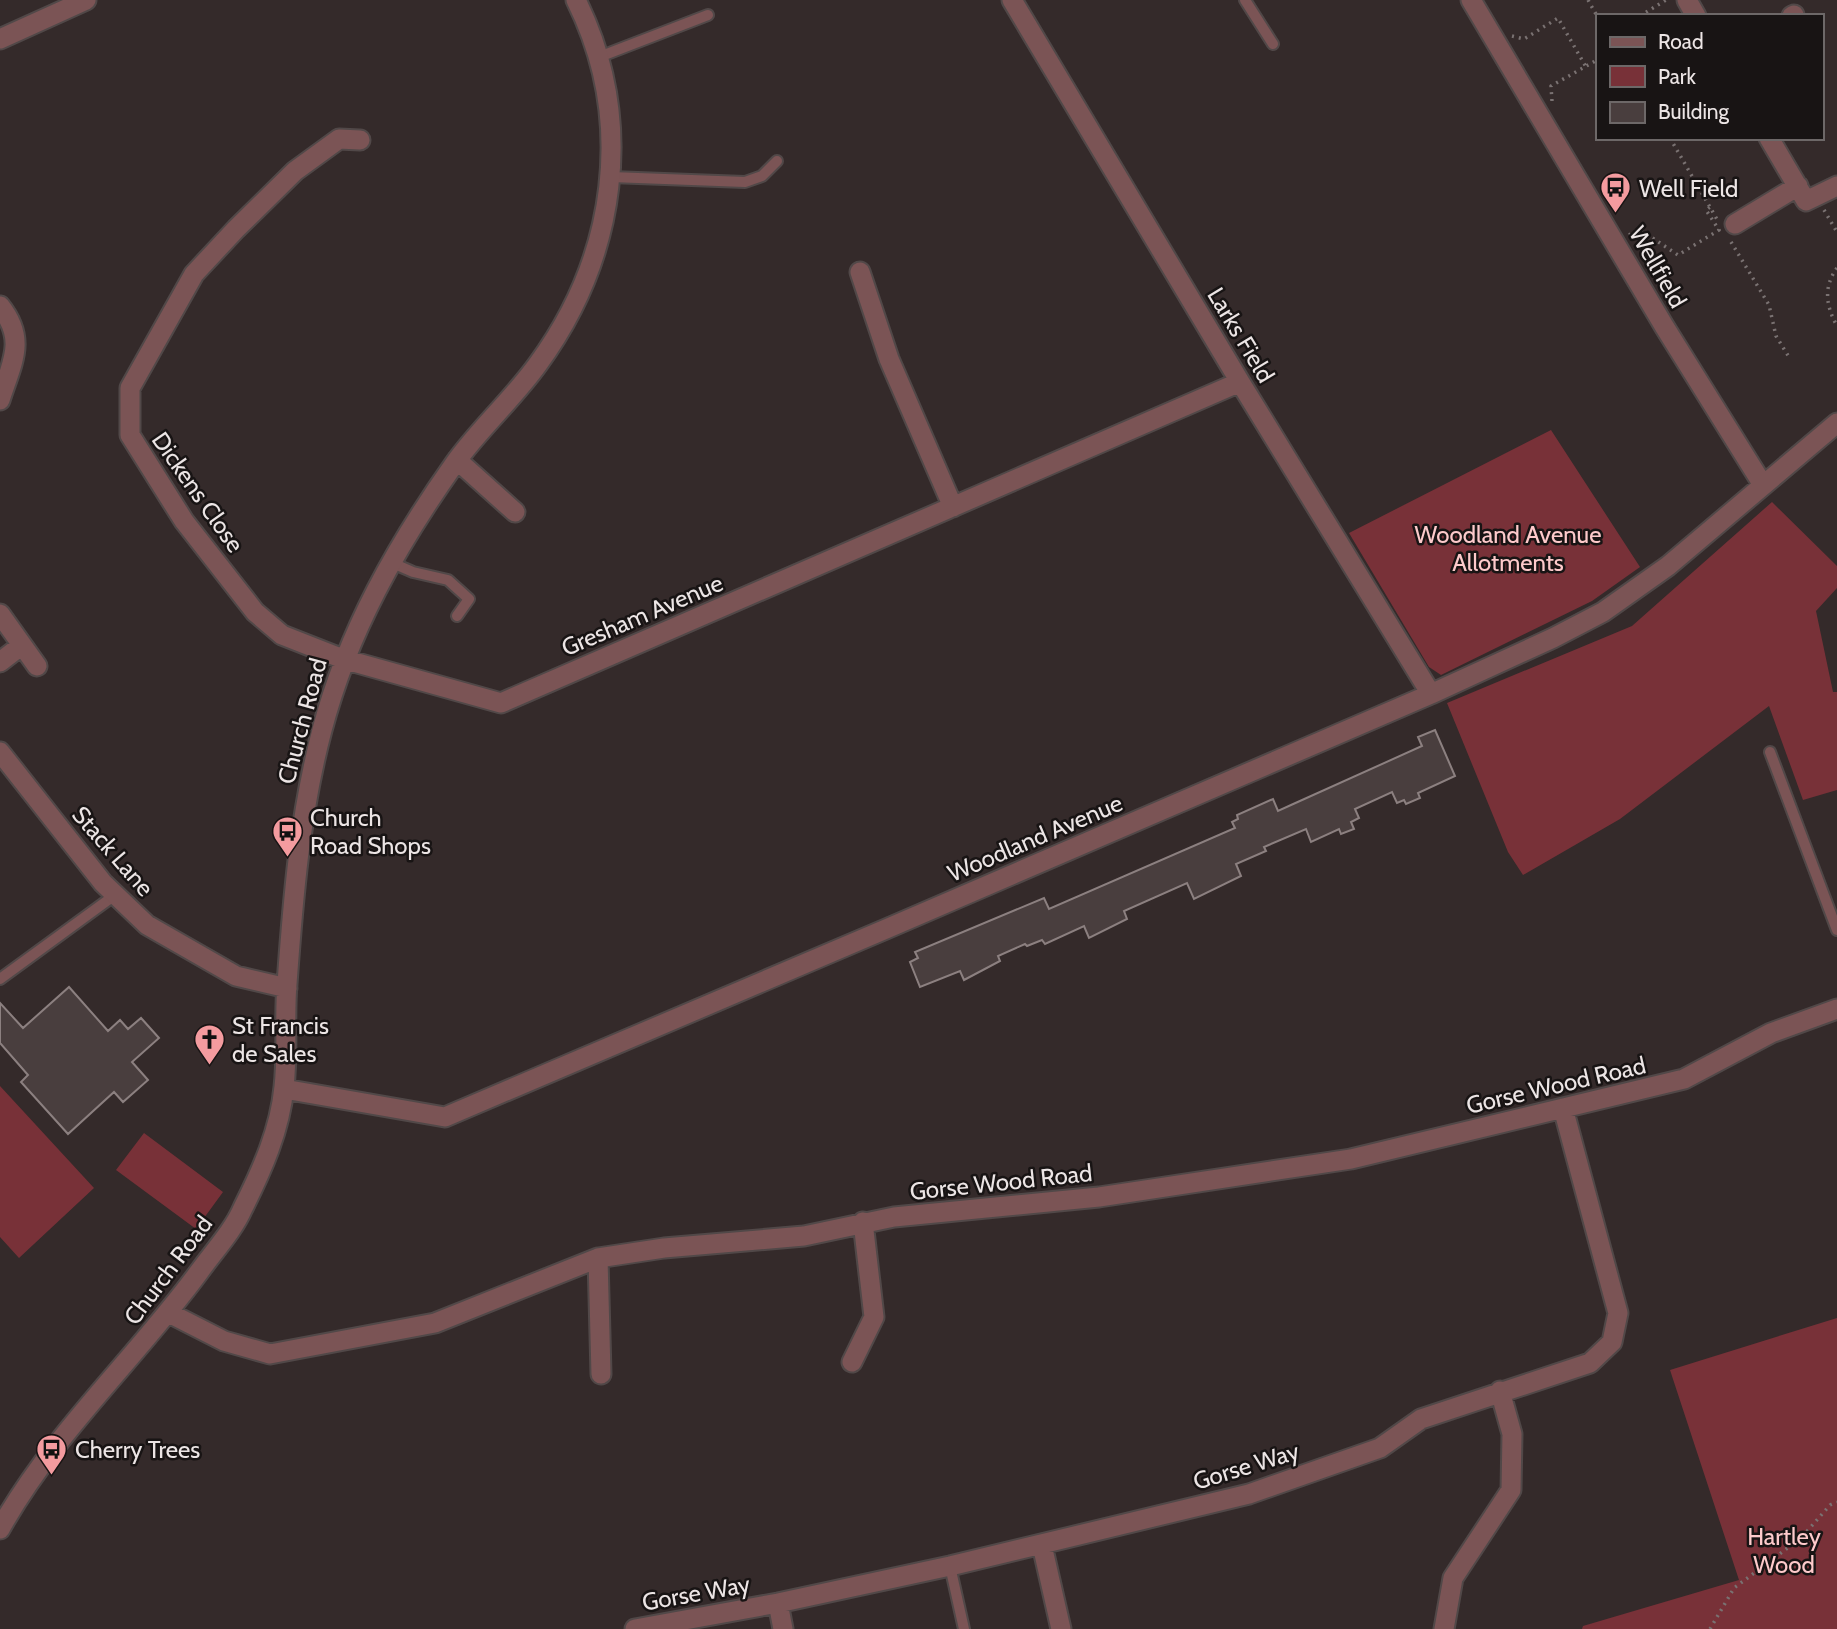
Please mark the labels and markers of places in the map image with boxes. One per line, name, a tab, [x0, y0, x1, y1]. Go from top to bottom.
bus stop icon: Well Field	[1599, 171, 1633, 215]
place label: Well Field	[1639, 174, 1738, 203]
place label: Church Road Shops	[310, 803, 431, 860]
bus stop icon: Church Road Shops	[270, 814, 304, 858]
place label: St Francis de Sales	[232, 1011, 329, 1068]
church icon: St Francis de Sales	[192, 1022, 226, 1066]
bus stop icon: Cherry Trees	[35, 1432, 69, 1476]
place label: Cherry Trees	[75, 1435, 200, 1464]

